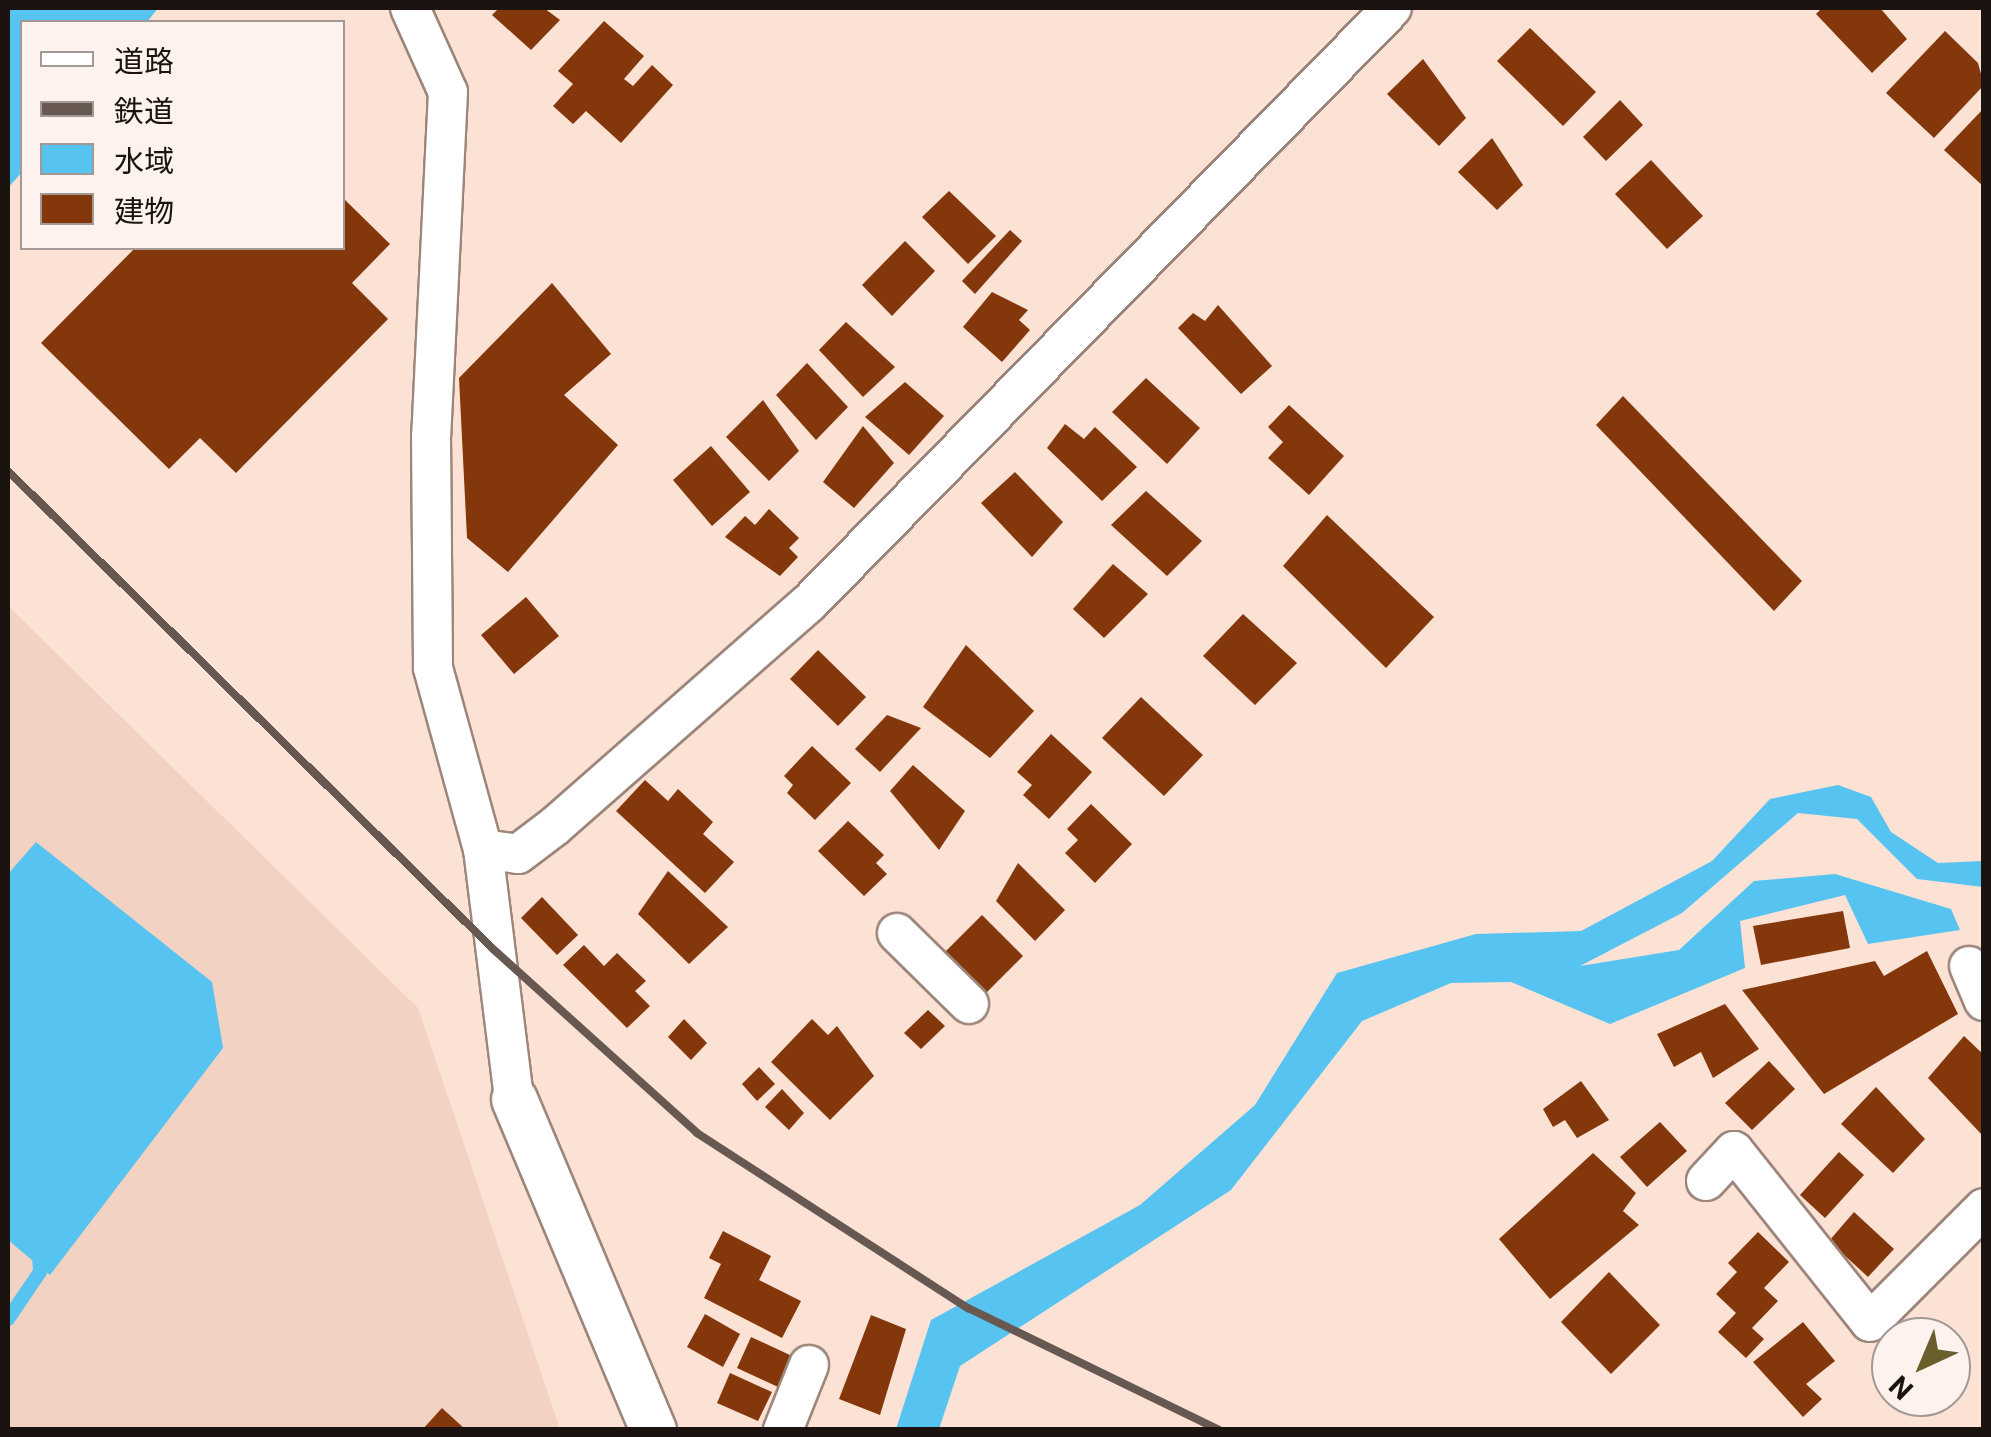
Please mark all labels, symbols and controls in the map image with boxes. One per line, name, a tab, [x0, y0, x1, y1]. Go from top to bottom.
legend	[20, 20, 345, 250]
text: 道路	[114, 44, 174, 79]
text: 鉄道	[114, 94, 174, 129]
text: 水域	[114, 144, 174, 179]
text: 建物	[114, 194, 174, 229]
north arrow	[1871, 1317, 1971, 1417]
text: N	[1883, 1369, 1920, 1406]

